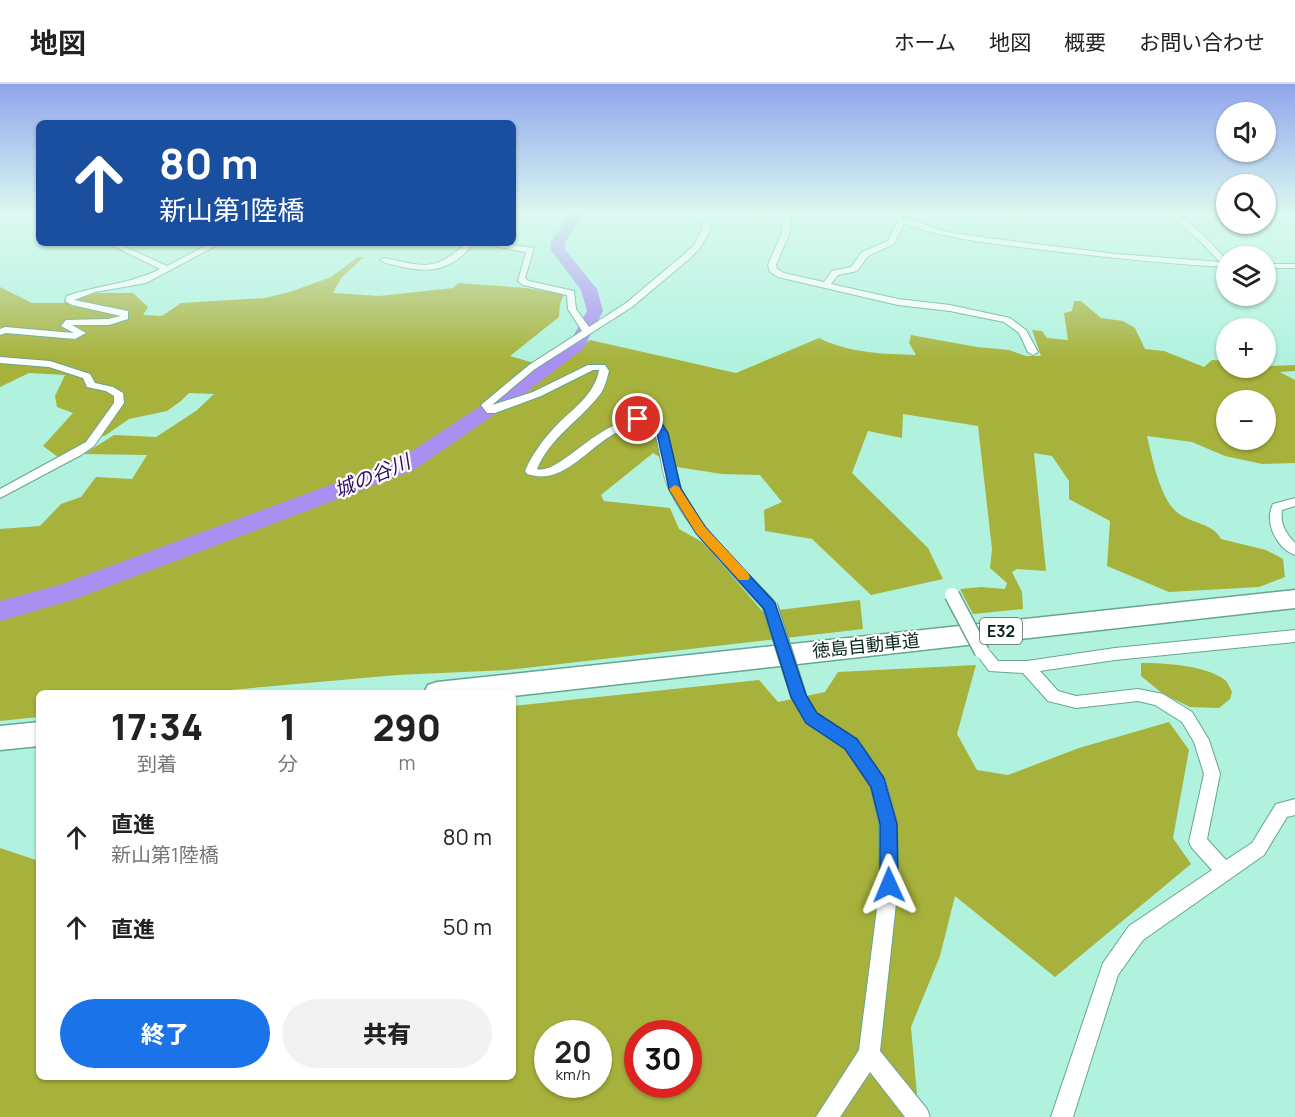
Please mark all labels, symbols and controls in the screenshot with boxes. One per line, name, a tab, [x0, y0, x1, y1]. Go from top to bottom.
text: 地図	[30, 23, 86, 61]
text: ホーム	[894, 28, 956, 56]
text: 地図	[989, 28, 1031, 56]
text: 概要	[1064, 28, 1106, 56]
text: お問い合わせ	[1139, 28, 1265, 56]
map controls	[1216, 102, 1276, 450]
button: sound	[1216, 102, 1276, 162]
text: 80 m	[159, 134, 259, 192]
icon: ahead	[60, 144, 138, 222]
button: search	[1216, 174, 1276, 234]
text: 新山第1陸橋	[159, 191, 305, 228]
button: layers	[1216, 246, 1276, 306]
button: +	[1216, 318, 1276, 378]
button: −	[1216, 390, 1276, 450]
pin	[612, 393, 663, 444]
icon: arrive	[621, 402, 654, 435]
water label: 城の谷川	[330, 447, 416, 504]
road number: E32	[980, 618, 1022, 644]
street label: 徳島自動車道	[811, 627, 921, 663]
text: 17:34	[111, 702, 203, 751]
text: 1	[280, 702, 296, 751]
text: 290	[373, 703, 441, 752]
text: m	[398, 749, 415, 776]
text: 到着	[137, 750, 177, 777]
text: 分	[278, 750, 298, 777]
text: 直進	[111, 809, 155, 839]
icon: ahead	[60, 821, 93, 854]
text: 80 m	[443, 822, 492, 852]
text: 新山第1陸橋	[111, 841, 219, 868]
position arrow	[857, 853, 921, 917]
icon: ahead	[60, 911, 93, 944]
text: 50 m	[443, 912, 492, 942]
text: 直進	[111, 914, 155, 944]
button: 終了	[60, 999, 270, 1068]
button: 共有	[282, 999, 492, 1068]
speed limit sign: 30	[624, 1020, 702, 1098]
text: 20	[554, 1031, 592, 1072]
text: km/h	[556, 1064, 590, 1085]

